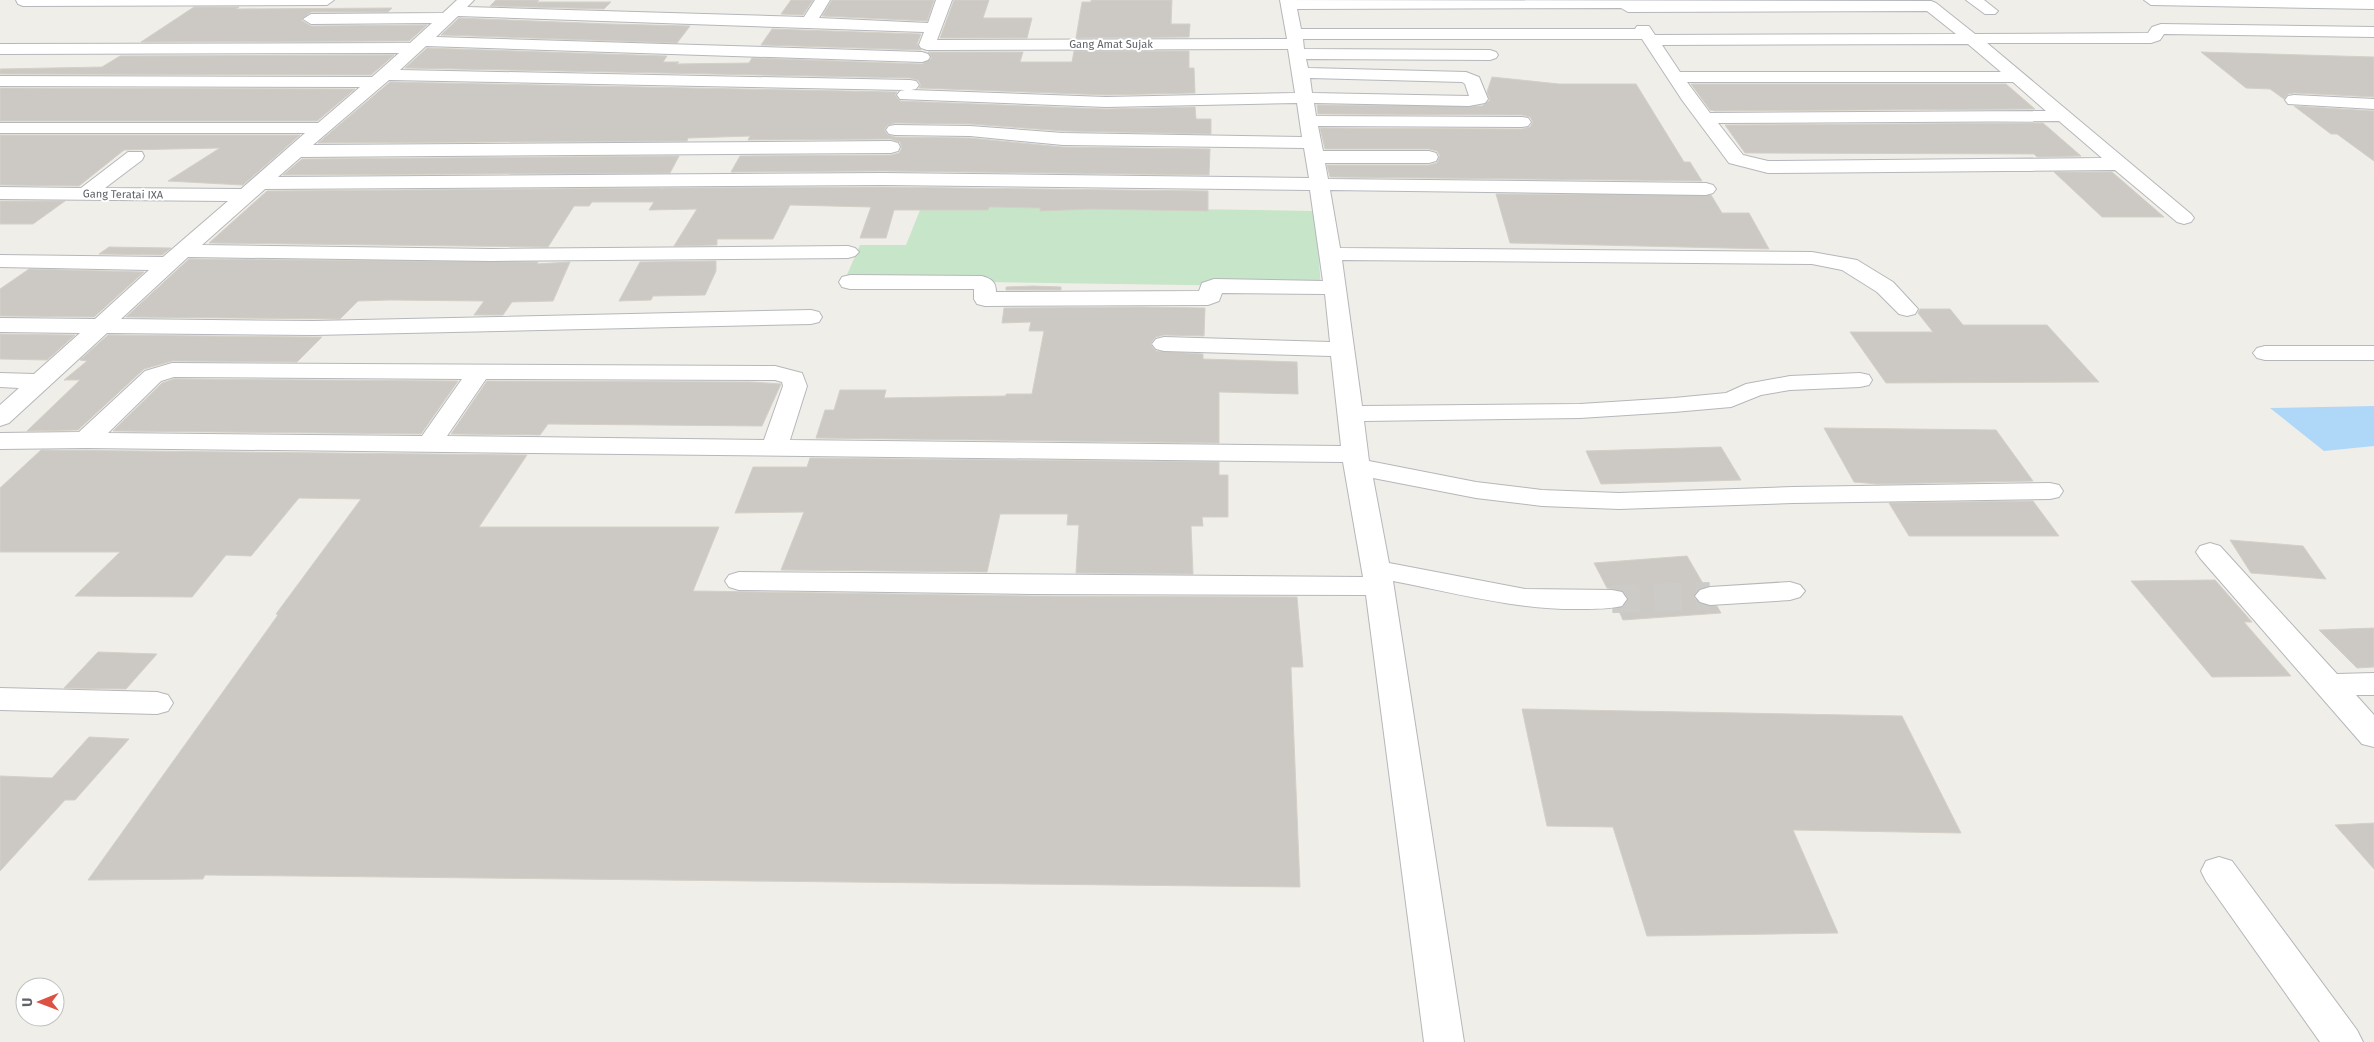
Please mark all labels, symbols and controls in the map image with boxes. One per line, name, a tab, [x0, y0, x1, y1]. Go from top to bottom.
street label: Gang Amat Sujak	[1069, 38, 1153, 51]
street label: Gang Teratai IXA	[83, 187, 164, 202]
north arrow	[15, 977, 65, 1027]
text: U	[19, 998, 36, 1007]

